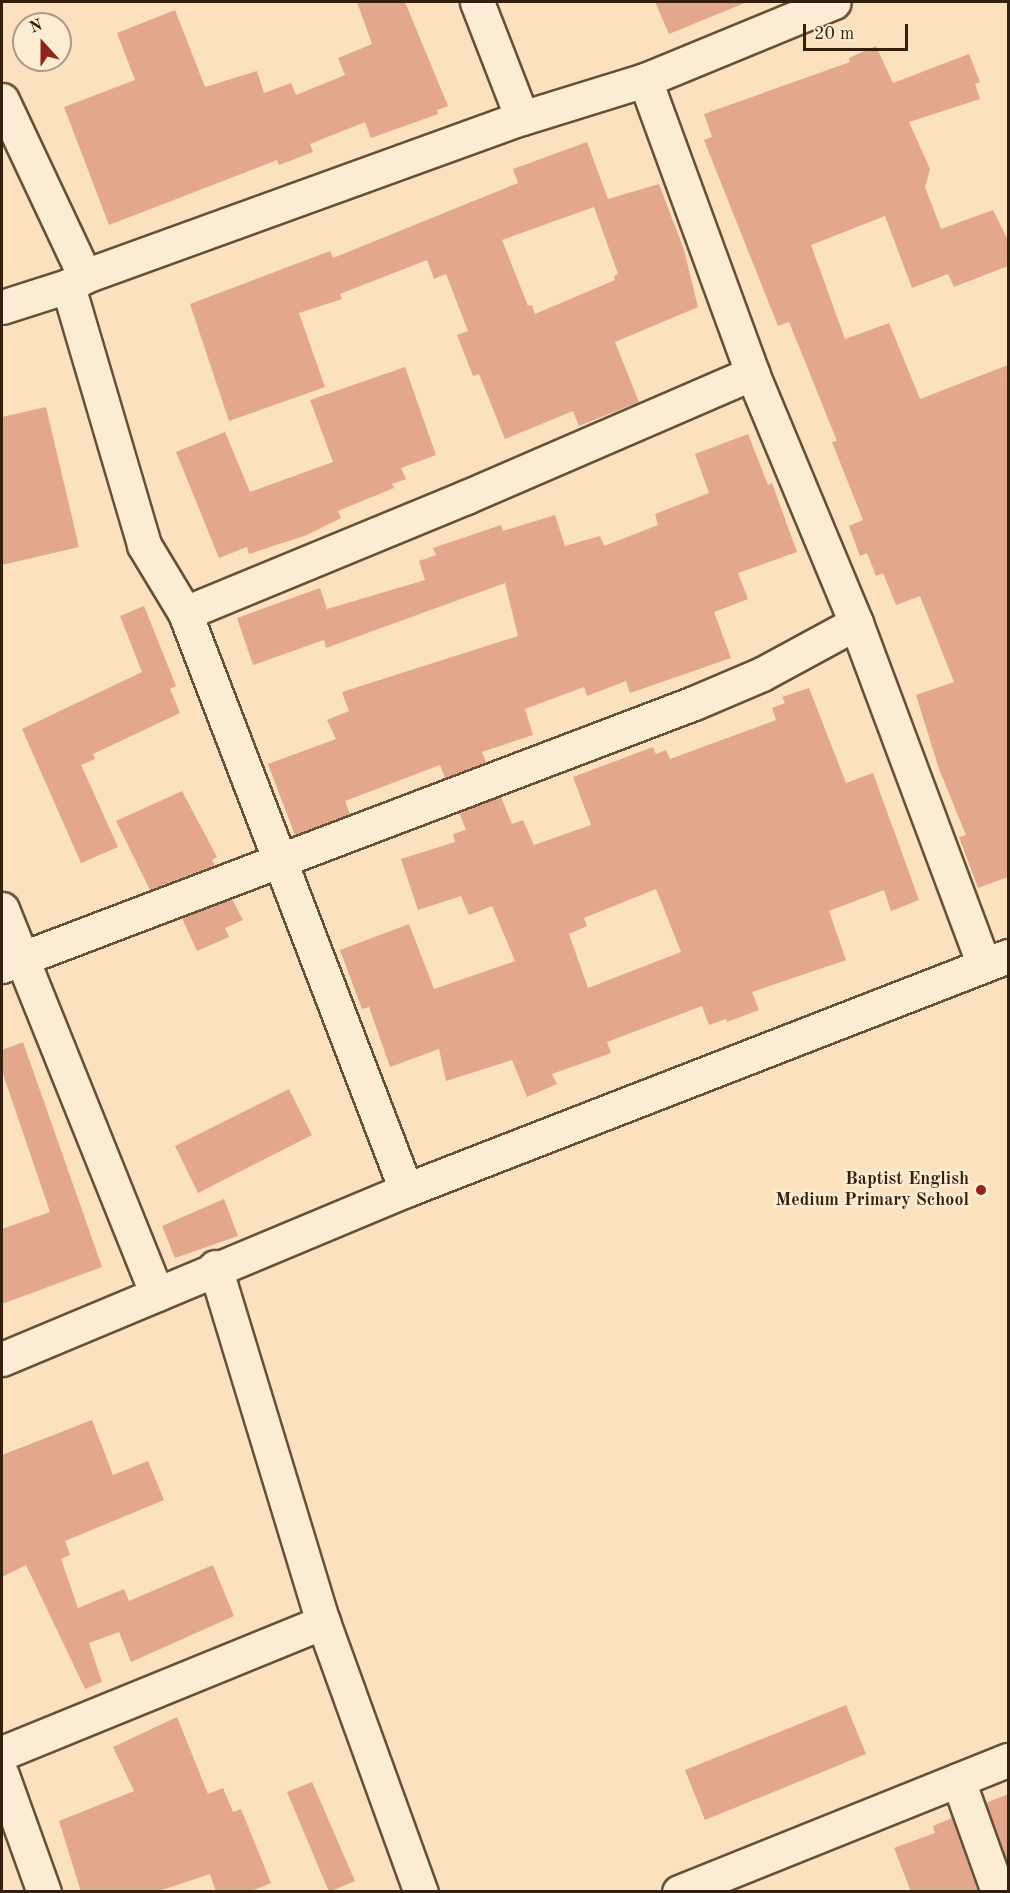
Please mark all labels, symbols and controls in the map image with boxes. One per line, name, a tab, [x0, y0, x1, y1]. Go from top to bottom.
north arrow	[12, 12, 72, 72]
scale bar	[806, 12, 911, 50]
text: N	[28, 17, 45, 37]
text: 20 m	[814, 25, 854, 43]
place label: Baptist English Medium Primary School	[775, 1169, 969, 1212]
marker: Baptist English Medium Primary School	[974, 1183, 988, 1197]

